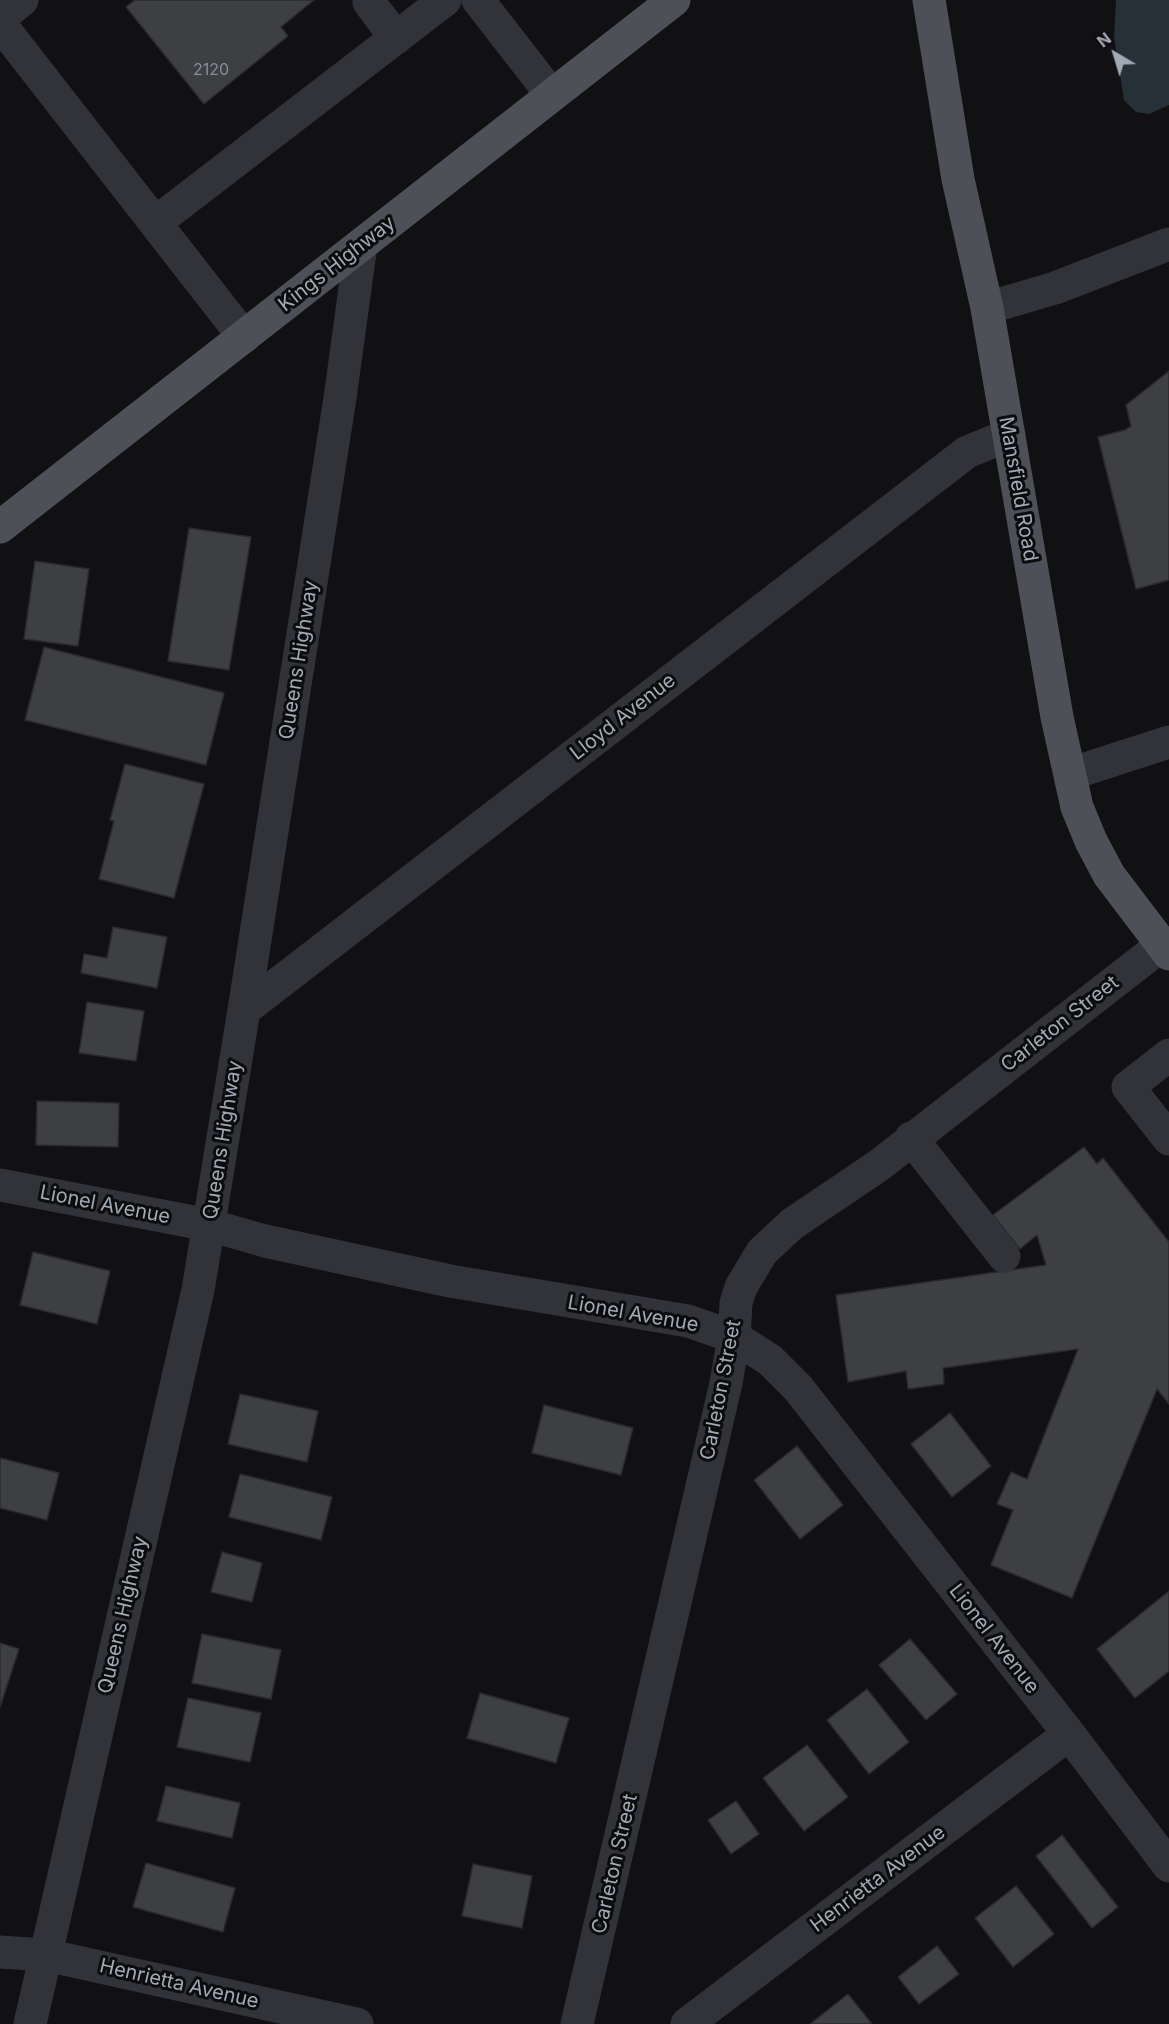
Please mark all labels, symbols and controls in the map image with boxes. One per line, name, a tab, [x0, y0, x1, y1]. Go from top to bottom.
north arrow	[1085, 24, 1145, 84]
text: N	[1093, 28, 1115, 51]
house number: 2120	[193, 60, 229, 80]
street label: Kings Highway	[274, 211, 400, 317]
street label: Mansfield Road	[993, 415, 1043, 563]
street label: Queens Highway	[275, 579, 323, 741]
street label: Lloyd Avenue	[566, 669, 680, 765]
street label: Carleton Street	[997, 971, 1123, 1077]
street label: Queens Highway	[199, 1059, 247, 1221]
street label: Lionel Avenue	[38, 1181, 172, 1229]
street label: Lionel Avenue	[566, 1291, 700, 1337]
street label: Carleton Street	[696, 1318, 746, 1462]
street label: Queens Highway	[93, 1534, 153, 1696]
street label: Lionel Avenue	[944, 1579, 1044, 1699]
street label: Carleton Street	[587, 1792, 643, 1936]
street label: Henrietta Avenue	[806, 1821, 950, 1937]
street label: Henrietta Avenue	[97, 1954, 261, 2014]

